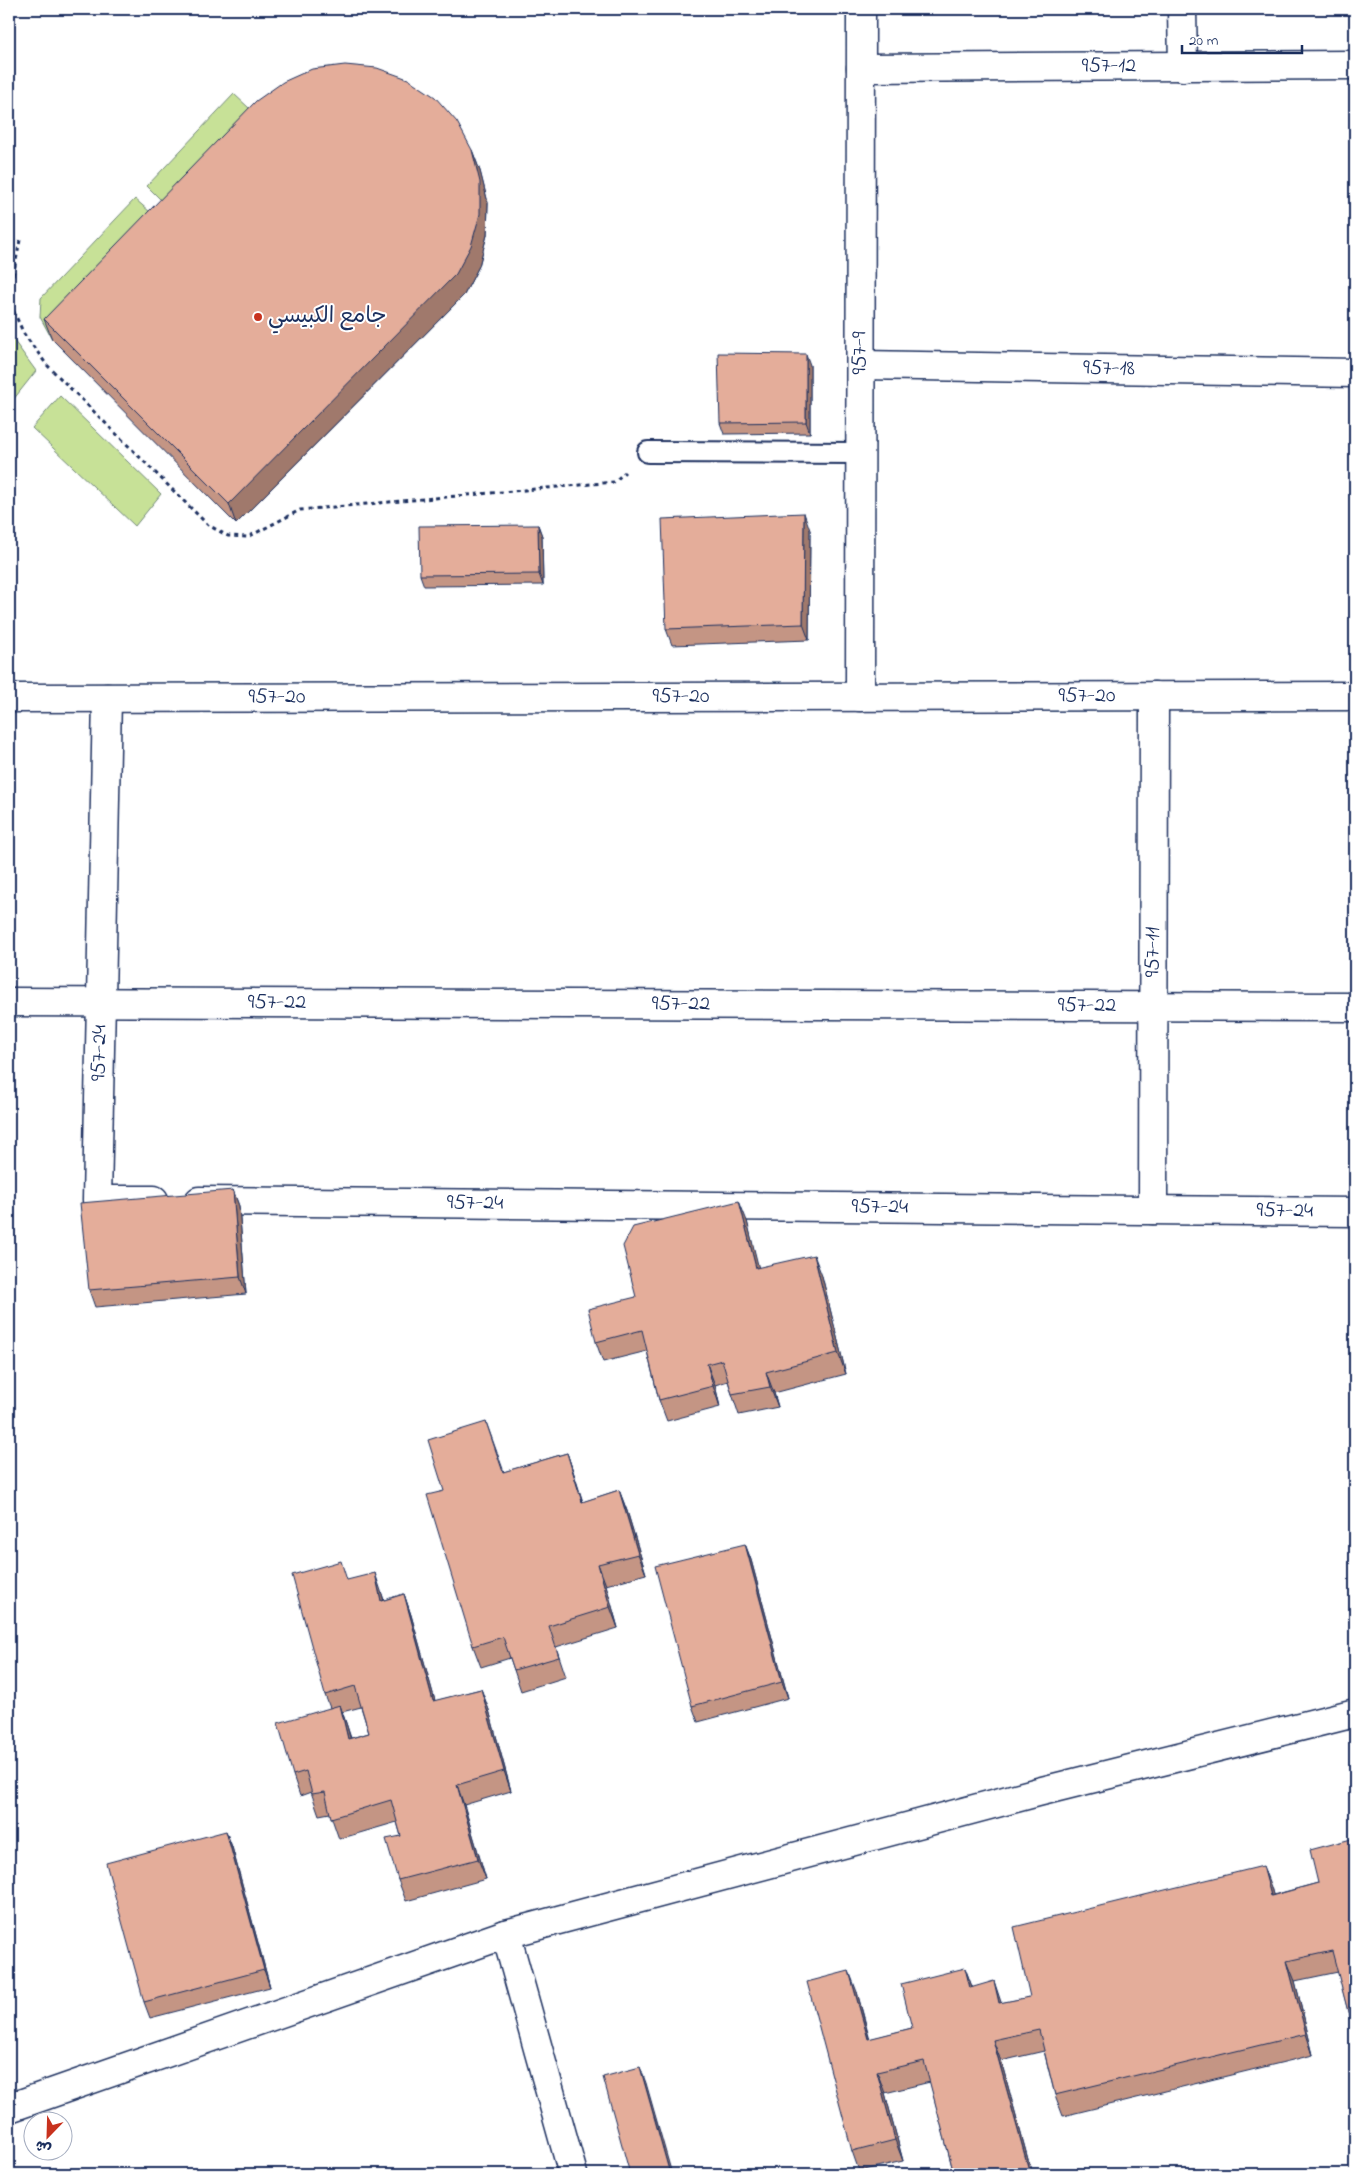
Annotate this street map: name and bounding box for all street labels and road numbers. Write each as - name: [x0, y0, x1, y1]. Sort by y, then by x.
- street label: 957-12: [1082, 50, 1136, 83]
- street label: 957-9: [844, 331, 877, 375]
- street label: 957-18: [1083, 353, 1135, 385]
- street label: 957-20: [1058, 680, 1116, 712]
- street label: 957-20: [652, 681, 710, 713]
- street label: 957-20: [248, 682, 306, 714]
- street label: 957-11: [1137, 927, 1170, 977]
- street label: 957-22: [248, 987, 306, 1019]
- street label: 957-22: [652, 988, 710, 1021]
- street label: 957-22: [1058, 990, 1116, 1022]
- street label: 957-24: [84, 1024, 116, 1082]
- street label: 957-24: [447, 1187, 503, 1220]
- street label: 957-24: [852, 1191, 908, 1224]
- street label: 957-24: [1257, 1195, 1313, 1228]

